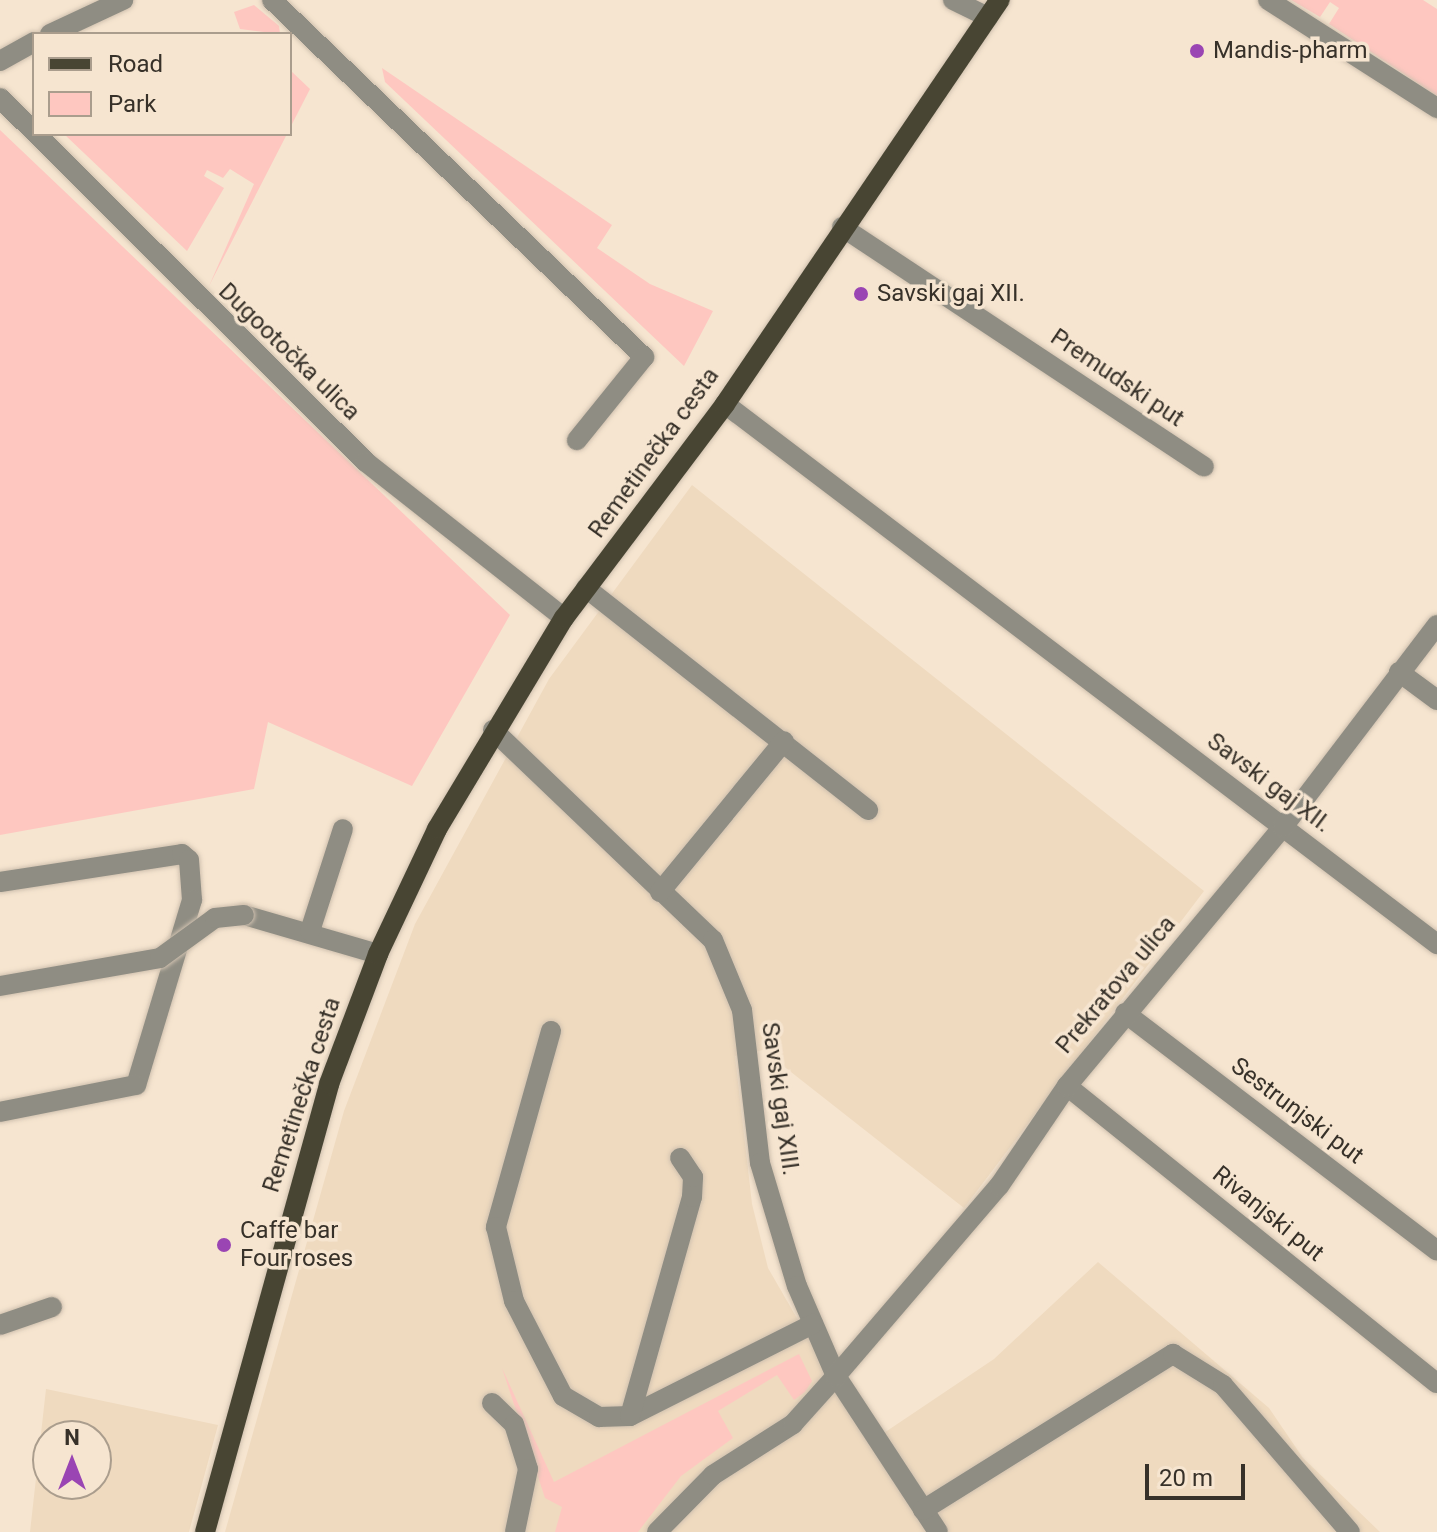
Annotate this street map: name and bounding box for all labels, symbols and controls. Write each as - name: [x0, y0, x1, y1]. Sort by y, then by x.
- legend: [32, 32, 292, 136]
- place label: Mandis-pharm: [1213, 37, 1368, 65]
- marker: Mandis-pharm: [1188, 42, 1206, 60]
- text: Road: [108, 50, 163, 78]
- text: Park: [108, 90, 156, 118]
- street label: Dugootočka ulica: [212, 277, 366, 427]
- place label: Savski gaj XII.: [877, 280, 1025, 308]
- marker: Savski gaj XII.: [852, 285, 870, 303]
- street label: Premudski put: [1045, 323, 1189, 433]
- street label: Remetinečka cesta: [583, 362, 725, 544]
- street label: Savski gaj XII.: [1201, 727, 1337, 839]
- street label: Prekratova ulica: [1050, 910, 1182, 1060]
- street label: Remetinečka cesta: [257, 994, 347, 1196]
- street label: Savski gaj XIII.: [755, 1021, 805, 1177]
- street label: Sestrunjski put: [1225, 1052, 1369, 1170]
- street label: Rivanjski put: [1206, 1160, 1330, 1268]
- place label: Caffe bar Four roses: [240, 1217, 353, 1273]
- marker: Caffe bar Four roses: [215, 1236, 233, 1254]
- north arrow: [32, 1420, 112, 1500]
- text: N: [64, 1425, 80, 1450]
- scale bar: [1149, 1448, 1249, 1498]
- text: 20 m: [1159, 1464, 1213, 1492]

